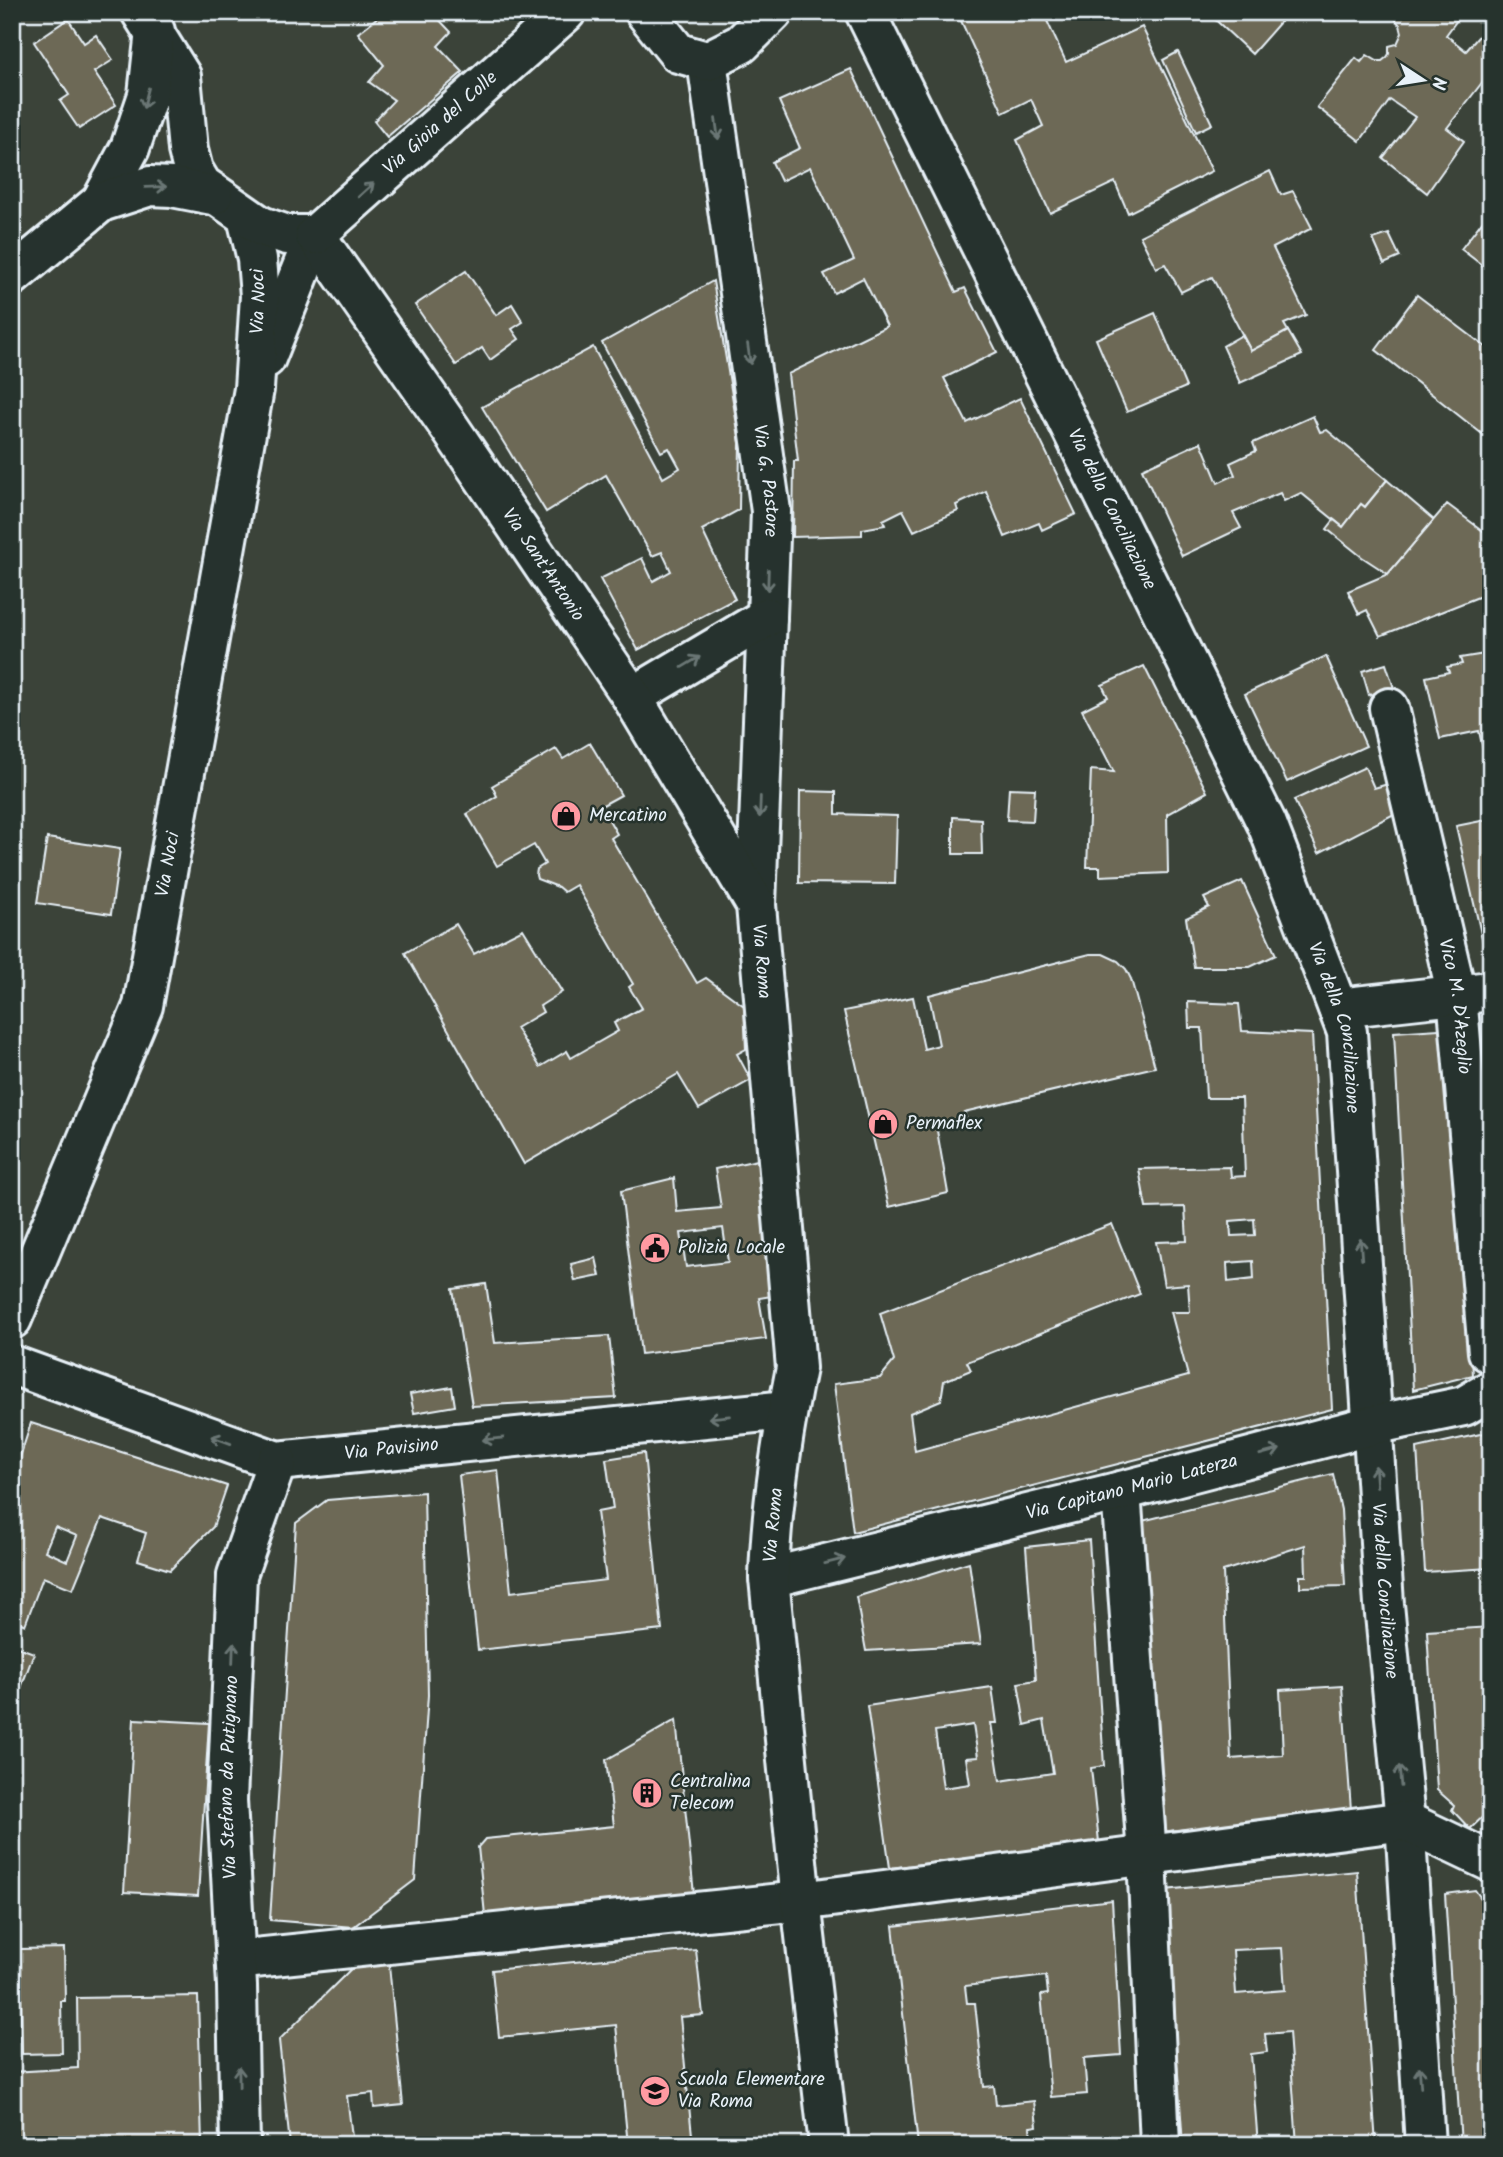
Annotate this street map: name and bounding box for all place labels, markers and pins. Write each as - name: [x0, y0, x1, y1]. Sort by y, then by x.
- shop icon: Mercatino: [549, 799, 583, 833]
- place label: Mercatino: [589, 801, 667, 831]
- shop icon: Permaflex: [866, 1107, 900, 1141]
- place label: Permaflex: [906, 1109, 983, 1139]
- public building icon: Polizia Locale: [638, 1231, 672, 1265]
- place label: Polizia Locale: [678, 1233, 786, 1263]
- place label: Centralina Telecom: [670, 1767, 751, 1819]
- building icon: Centralina Telecom: [630, 1776, 664, 1810]
- place label: Scuola Elementare Via Roma: [678, 2065, 825, 2117]
- school or university icon: Scuola Elementare Via Roma: [638, 2074, 672, 2108]

